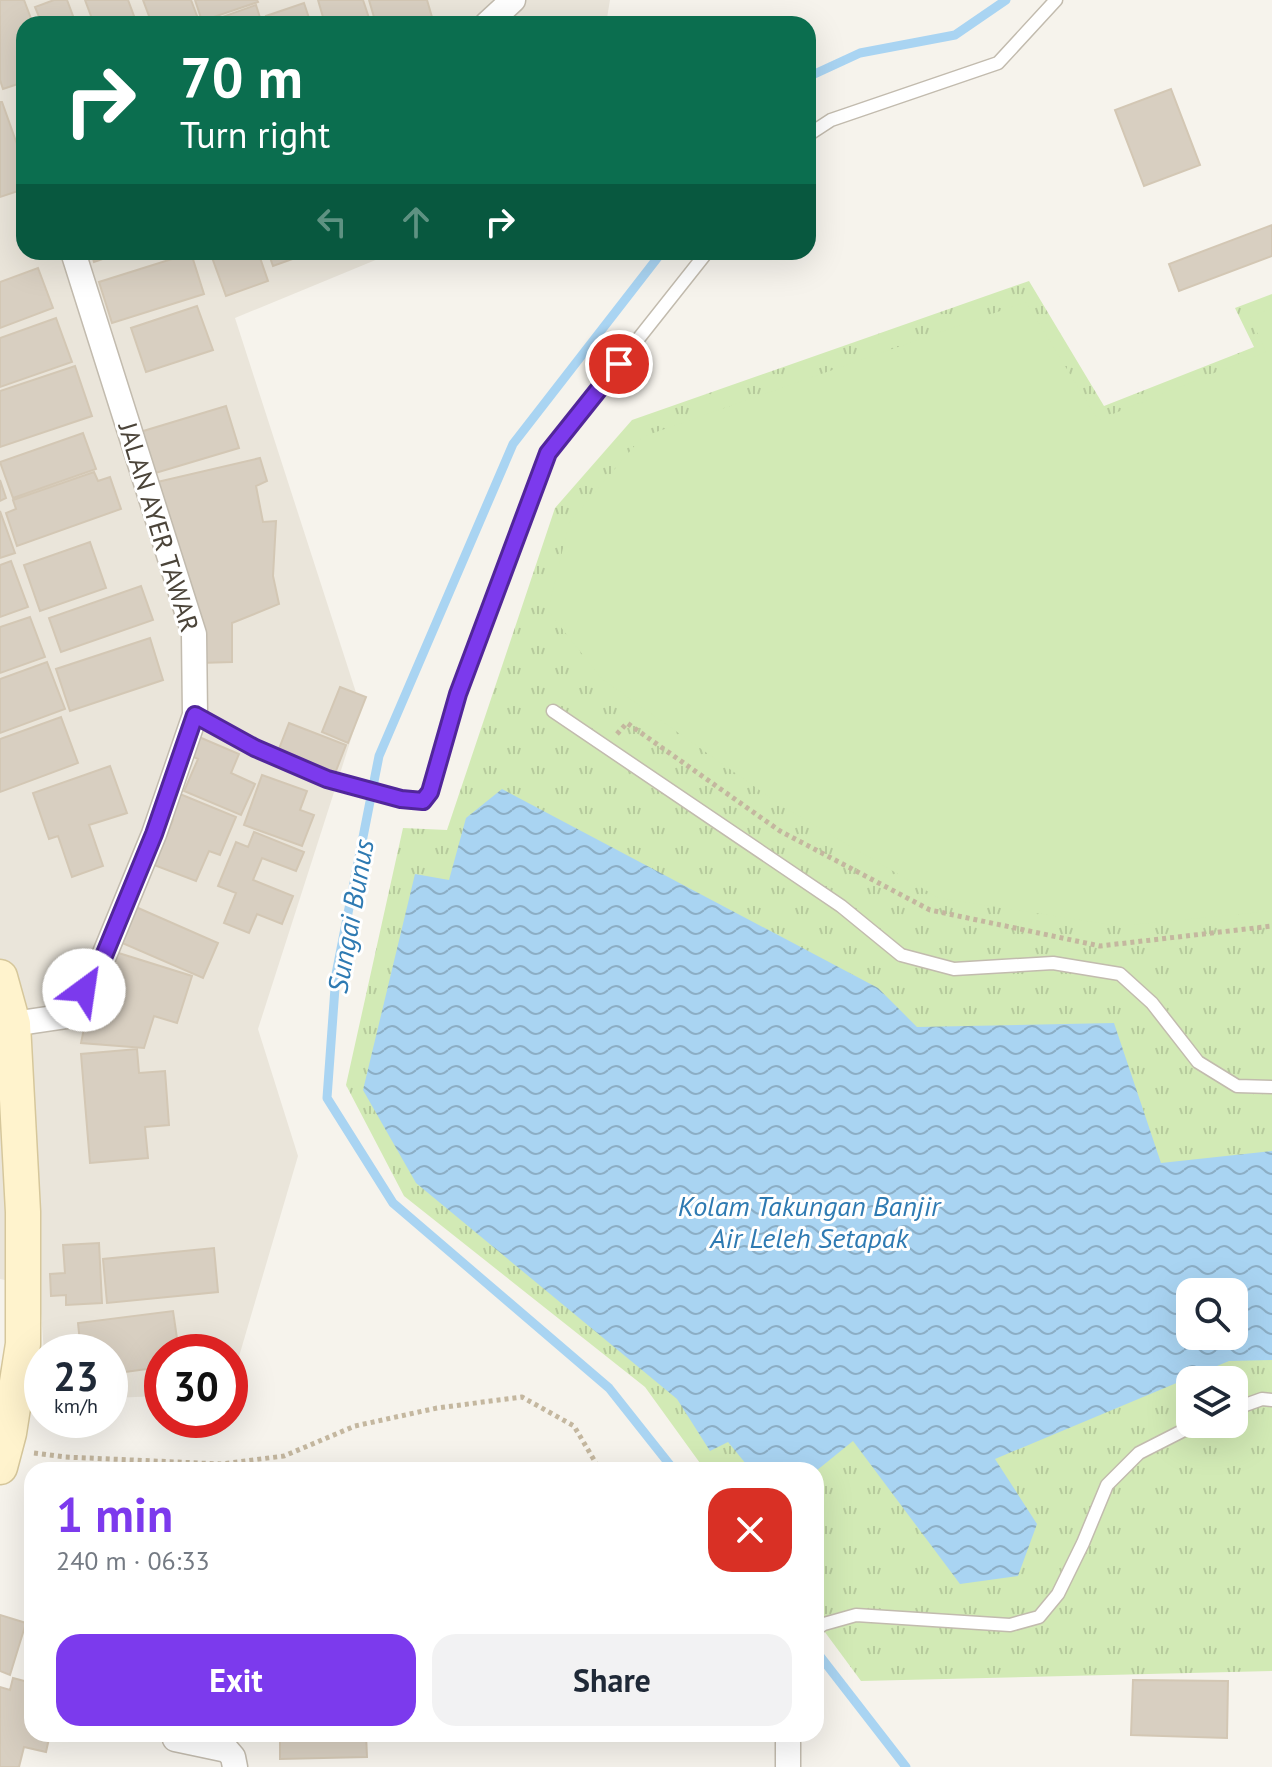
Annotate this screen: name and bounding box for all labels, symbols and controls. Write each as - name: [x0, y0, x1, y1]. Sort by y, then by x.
- text: 70 m: [180, 41, 303, 113]
- icon: right: [48, 48, 152, 152]
- text: Turn right: [180, 111, 330, 158]
- icon: left: [310, 200, 354, 244]
- icon: ahead: [394, 200, 438, 244]
- icon: right: [478, 200, 522, 244]
- pin: [585, 330, 653, 398]
- icon: arrive: [597, 342, 641, 386]
- street label: JALAN AYER TAWAR: [111, 417, 207, 636]
- water label: Sungai Bunus: [318, 836, 382, 996]
- position arrow: [42, 948, 126, 1032]
- water label: Kolam Takungan Banjir Air Leleh Setapak: [678, 1187, 942, 1256]
- map controls: [1176, 1278, 1248, 1438]
- button: search: [1176, 1278, 1248, 1350]
- speed limit sign: 30: [144, 1334, 248, 1438]
- text: 23: [53, 1350, 99, 1402]
- button: layers: [1176, 1366, 1248, 1438]
- text: km/h: [54, 1393, 98, 1419]
- text: 1 min: [56, 1483, 173, 1545]
- button: close: [708, 1488, 792, 1572]
- text: 240 m · 06:33: [56, 1544, 210, 1577]
- button: Exit: [56, 1634, 416, 1726]
- button: Share: [432, 1634, 792, 1726]

